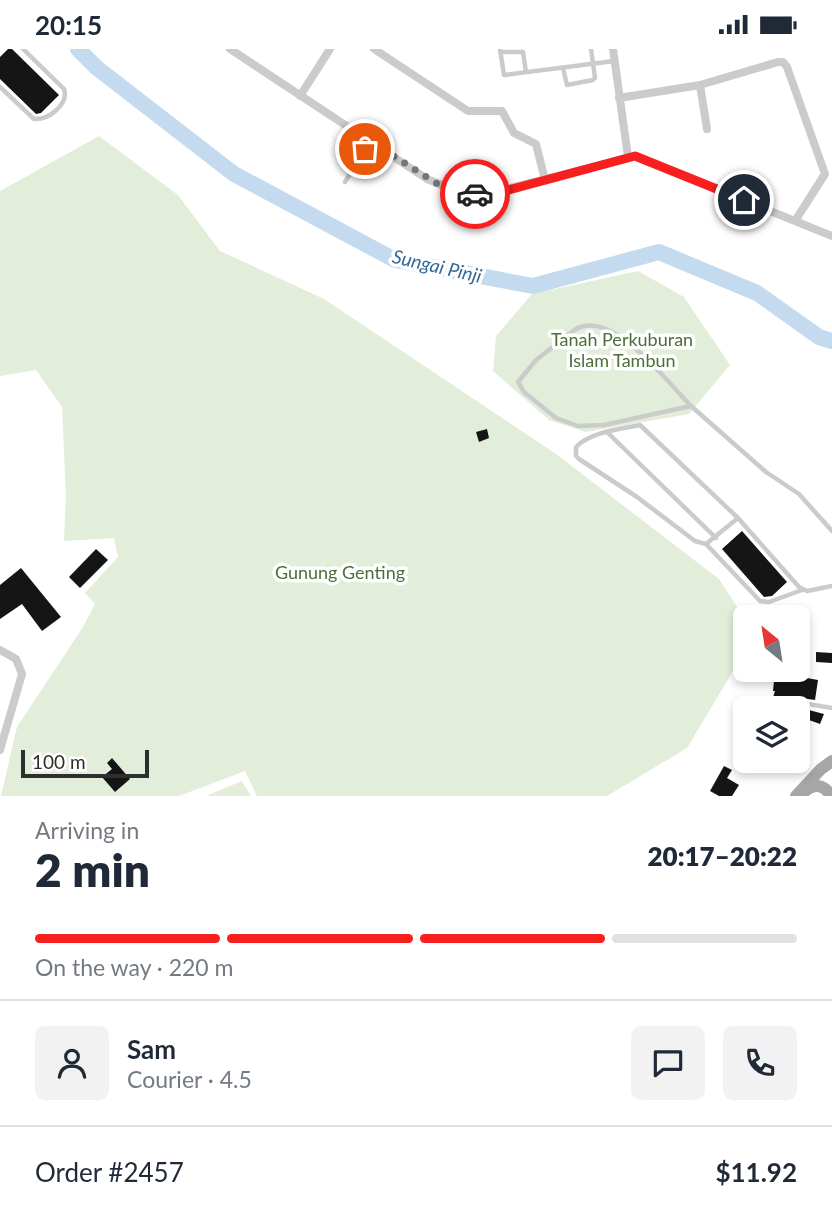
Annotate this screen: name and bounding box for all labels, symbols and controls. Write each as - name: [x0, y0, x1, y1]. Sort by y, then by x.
- text: 20:15: [35, 9, 102, 41]
- pin: [335, 119, 395, 179]
- icon: bag: [346, 130, 384, 168]
- courier: [440, 159, 510, 229]
- pin: [714, 170, 774, 230]
- icon: car: [456, 175, 494, 213]
- icon: home: [725, 181, 763, 219]
- water label: Sungai Pinji: [390, 244, 485, 287]
- park label: Tanah Perkuburan Islam Tambun: [551, 328, 693, 371]
- park label: Gunung Genting: [275, 561, 405, 583]
- north arrow: [733, 605, 810, 683]
- map controls: [733, 605, 810, 773]
- button: layers: [733, 696, 810, 773]
- scale bar: [21, 747, 149, 779]
- text: 100 m: [32, 750, 86, 773]
- text: Arriving in: [35, 816, 139, 844]
- text: 20:17–20:22: [647, 840, 797, 872]
- text: 2 min: [35, 842, 150, 897]
- text: On the way · 220 m: [35, 953, 234, 981]
- button: person: [35, 1026, 109, 1100]
- button: chat: [631, 1026, 705, 1100]
- button: phone: [723, 1026, 797, 1100]
- text: Sam: [127, 1033, 176, 1065]
- text: Courier · 4.5: [127, 1065, 252, 1093]
- text: Order #2457: [35, 1156, 184, 1188]
- text: $11.92: [715, 1156, 797, 1188]

